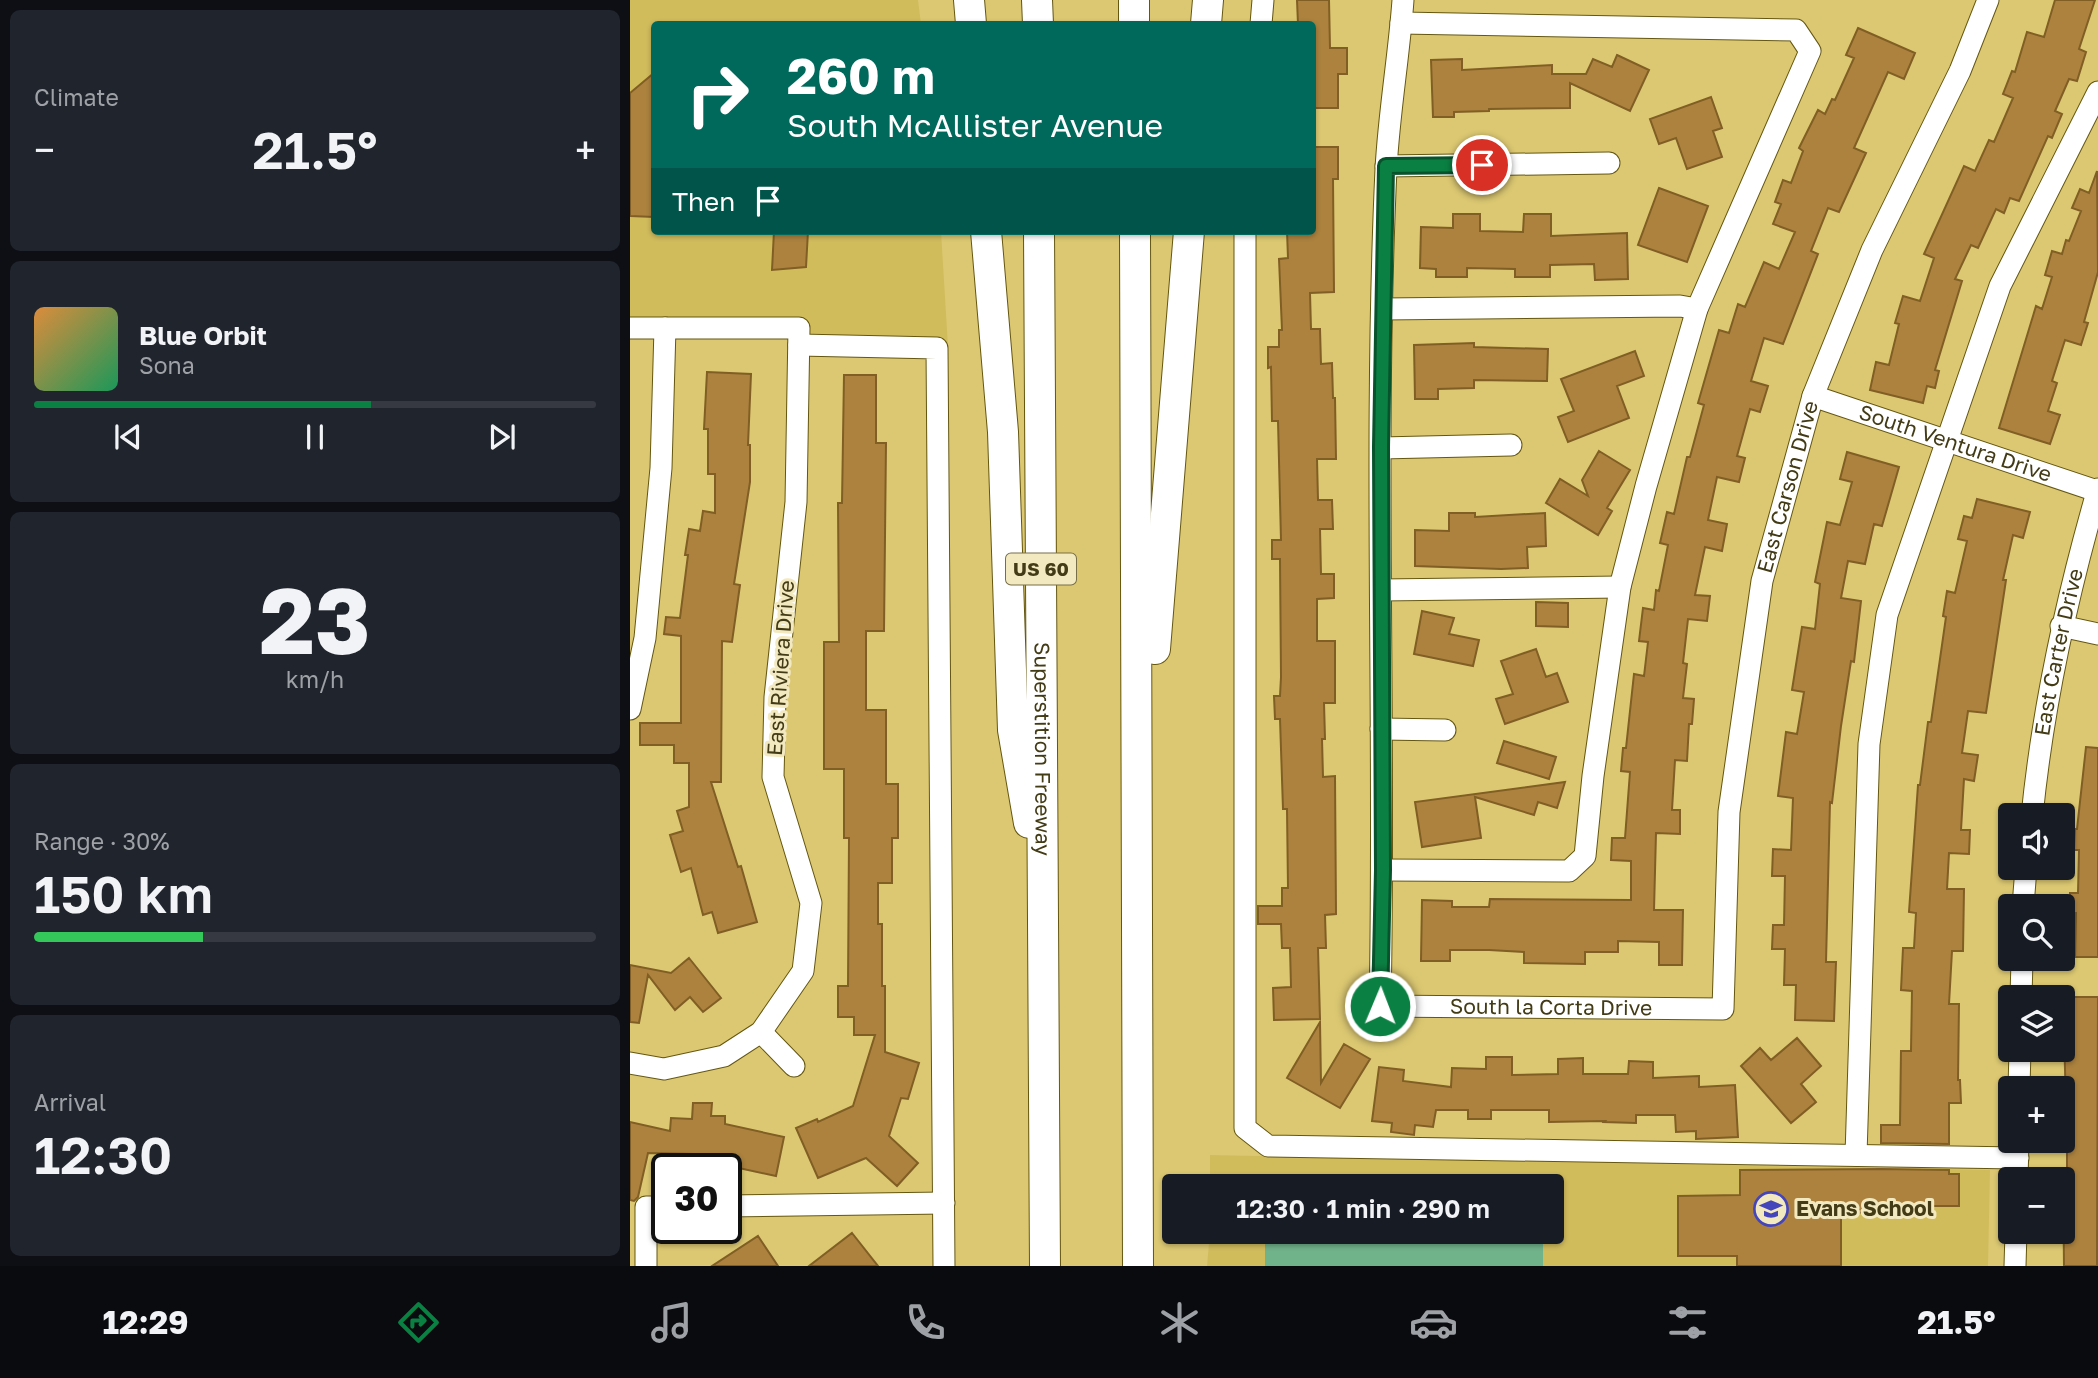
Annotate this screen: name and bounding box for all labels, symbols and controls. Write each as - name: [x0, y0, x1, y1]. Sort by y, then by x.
- text: 260 m: [787, 46, 935, 105]
- icon: right: [672, 49, 763, 140]
- text: Climate: [34, 83, 119, 111]
- text: South McAllister Avenue: [787, 106, 1163, 144]
- text: 21.5°: [253, 118, 377, 180]
- text: −: [34, 127, 55, 172]
- text: +: [575, 127, 596, 172]
- pin: [1452, 135, 1512, 195]
- icon: arrive: [1463, 146, 1501, 184]
- icon: arrive: [749, 182, 787, 220]
- text: Then: [672, 186, 735, 217]
- text: Blue Orbit: [139, 320, 267, 351]
- text: Sona: [139, 351, 195, 379]
- street label: East Carson Drive: [1751, 398, 1823, 576]
- street label: South Ventura Drive: [1856, 398, 2055, 487]
- icon: previous: [109, 418, 147, 456]
- icon: pause: [296, 418, 334, 456]
- icon: next: [483, 418, 521, 456]
- road number: US 60: [1006, 554, 1076, 584]
- text: 23: [259, 565, 371, 674]
- street label: East Carter Drive: [2028, 566, 2088, 738]
- street label: East Riviera Drive: [761, 579, 799, 757]
- street label: Superstition Freeway: [1029, 642, 1057, 856]
- text: km/h: [286, 665, 344, 693]
- map controls: [1998, 803, 2075, 1244]
- button: sound: [1998, 803, 2075, 880]
- text: Range · 30%: [34, 827, 169, 855]
- text: 150 km: [34, 862, 213, 924]
- button: search: [1998, 894, 2075, 971]
- position arrow: [1343, 969, 1417, 1043]
- button: layers: [1998, 985, 2075, 1062]
- street label: South la Corta Drive: [1450, 993, 1652, 1020]
- button: +: [1998, 1076, 2075, 1153]
- text: Arrival: [34, 1088, 106, 1116]
- text: 12:30: [34, 1123, 172, 1185]
- speed limit sign: 30: [651, 1153, 742, 1244]
- button: −: [1998, 1167, 2075, 1244]
- school or university icon: Evans School: [1752, 1190, 1790, 1228]
- text: 12:30 · 1 min · 290 m: [1236, 1193, 1490, 1224]
- place label: Evans School: [1796, 1195, 1934, 1221]
- icon: directions: [394, 1298, 443, 1347]
- icon: music: [647, 1298, 696, 1347]
- icon: phone: [901, 1298, 950, 1347]
- icon: climate: [1155, 1298, 1204, 1347]
- icon: car: [1409, 1298, 1458, 1347]
- icon: filters: [1663, 1298, 1712, 1347]
- text: 12:29: [102, 1303, 189, 1341]
- text: 21.5°: [1917, 1303, 1995, 1341]

